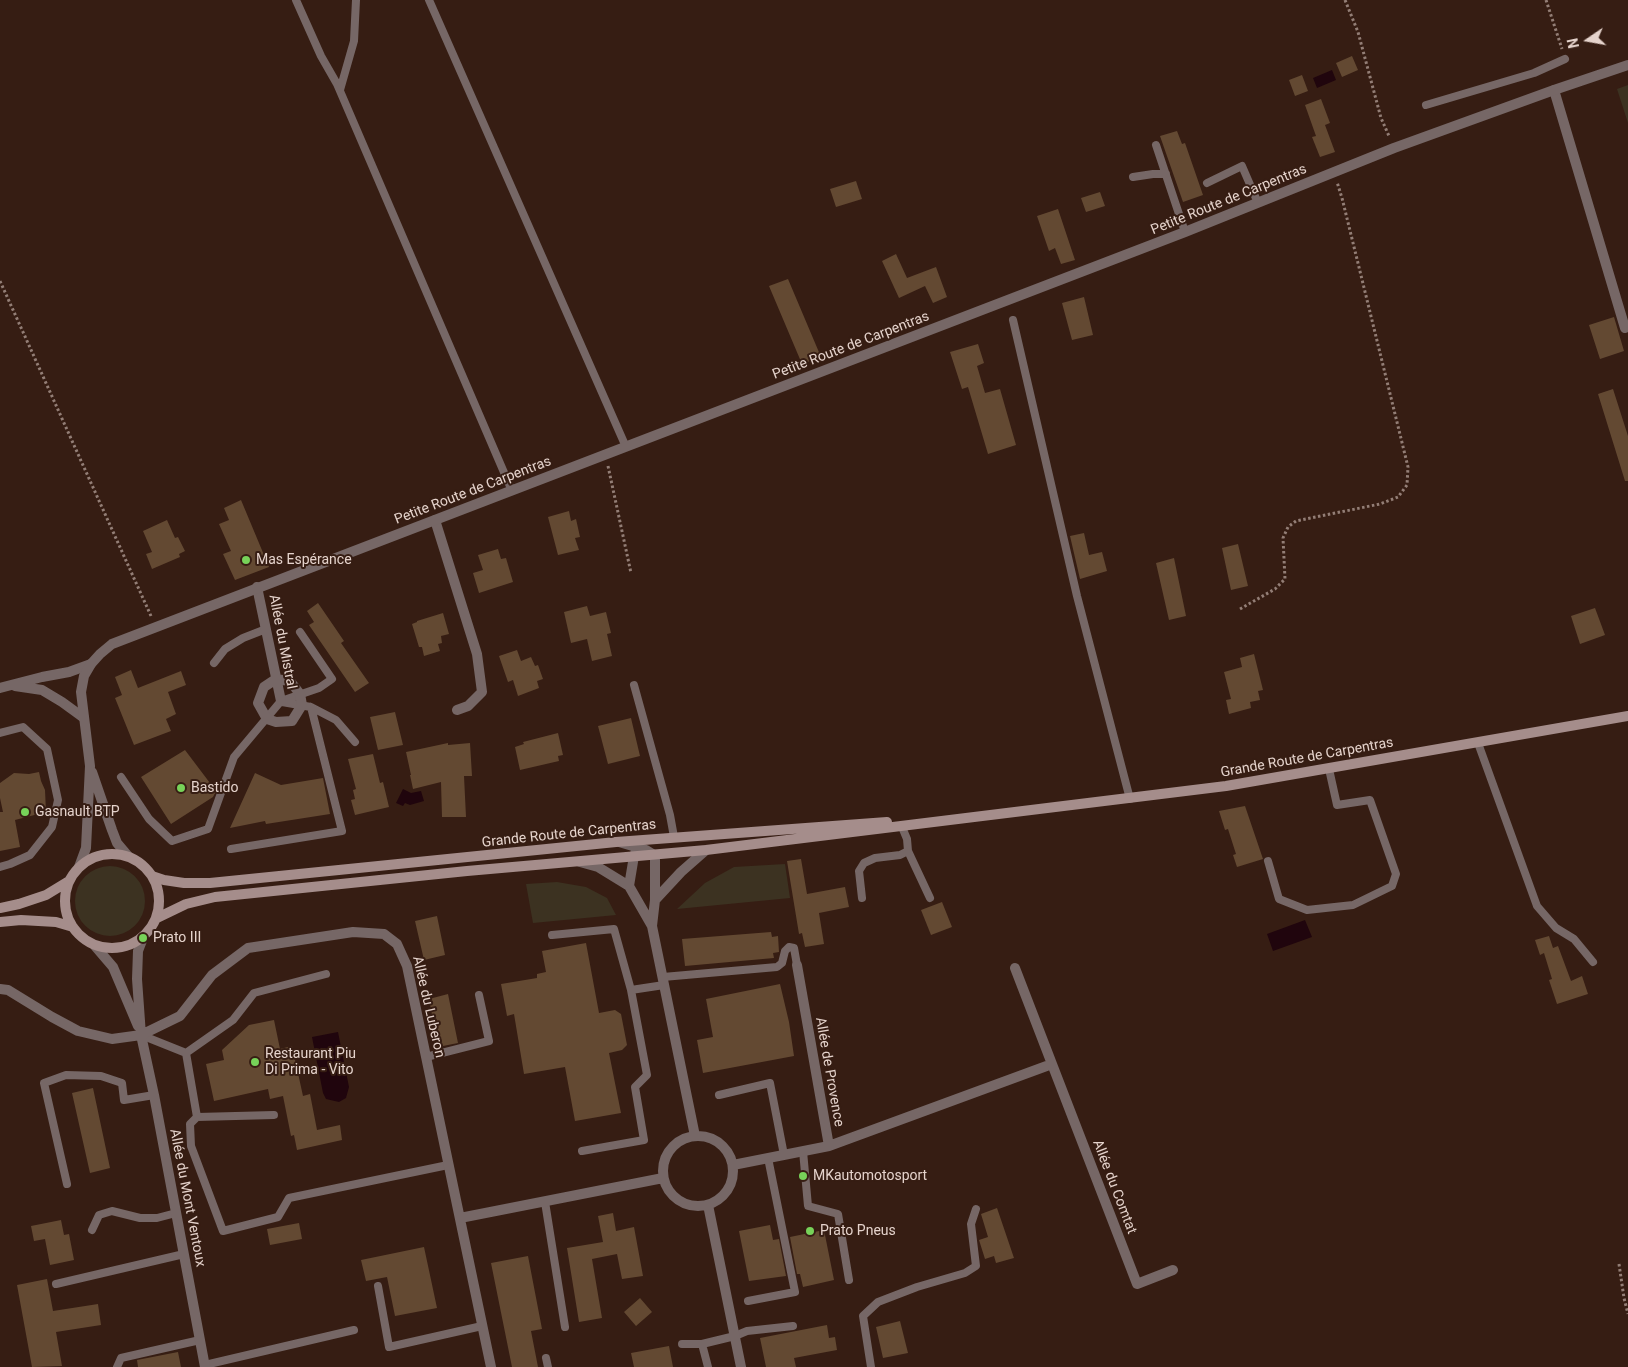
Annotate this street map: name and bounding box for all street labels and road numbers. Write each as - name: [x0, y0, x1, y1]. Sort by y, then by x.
- street label: Petite Route de Carpentras: [1149, 161, 1309, 239]
- street label: Petite Route de Carpentras: [770, 308, 932, 384]
- street label: Petite Route de Carpentras: [392, 453, 554, 529]
- street label: Allée du Mistral: [265, 593, 299, 691]
- street label: Grande Route de Carpentras: [1219, 735, 1395, 781]
- street label: Grande Route de Carpentras: [481, 816, 657, 852]
- street label: Allée du Luberon: [408, 954, 448, 1060]
- street label: Allée de Provence: [811, 1016, 847, 1128]
- street label: Allée du Mont Ventoux: [165, 1128, 209, 1268]
- street label: Allée du Comtat: [1088, 1138, 1140, 1236]

